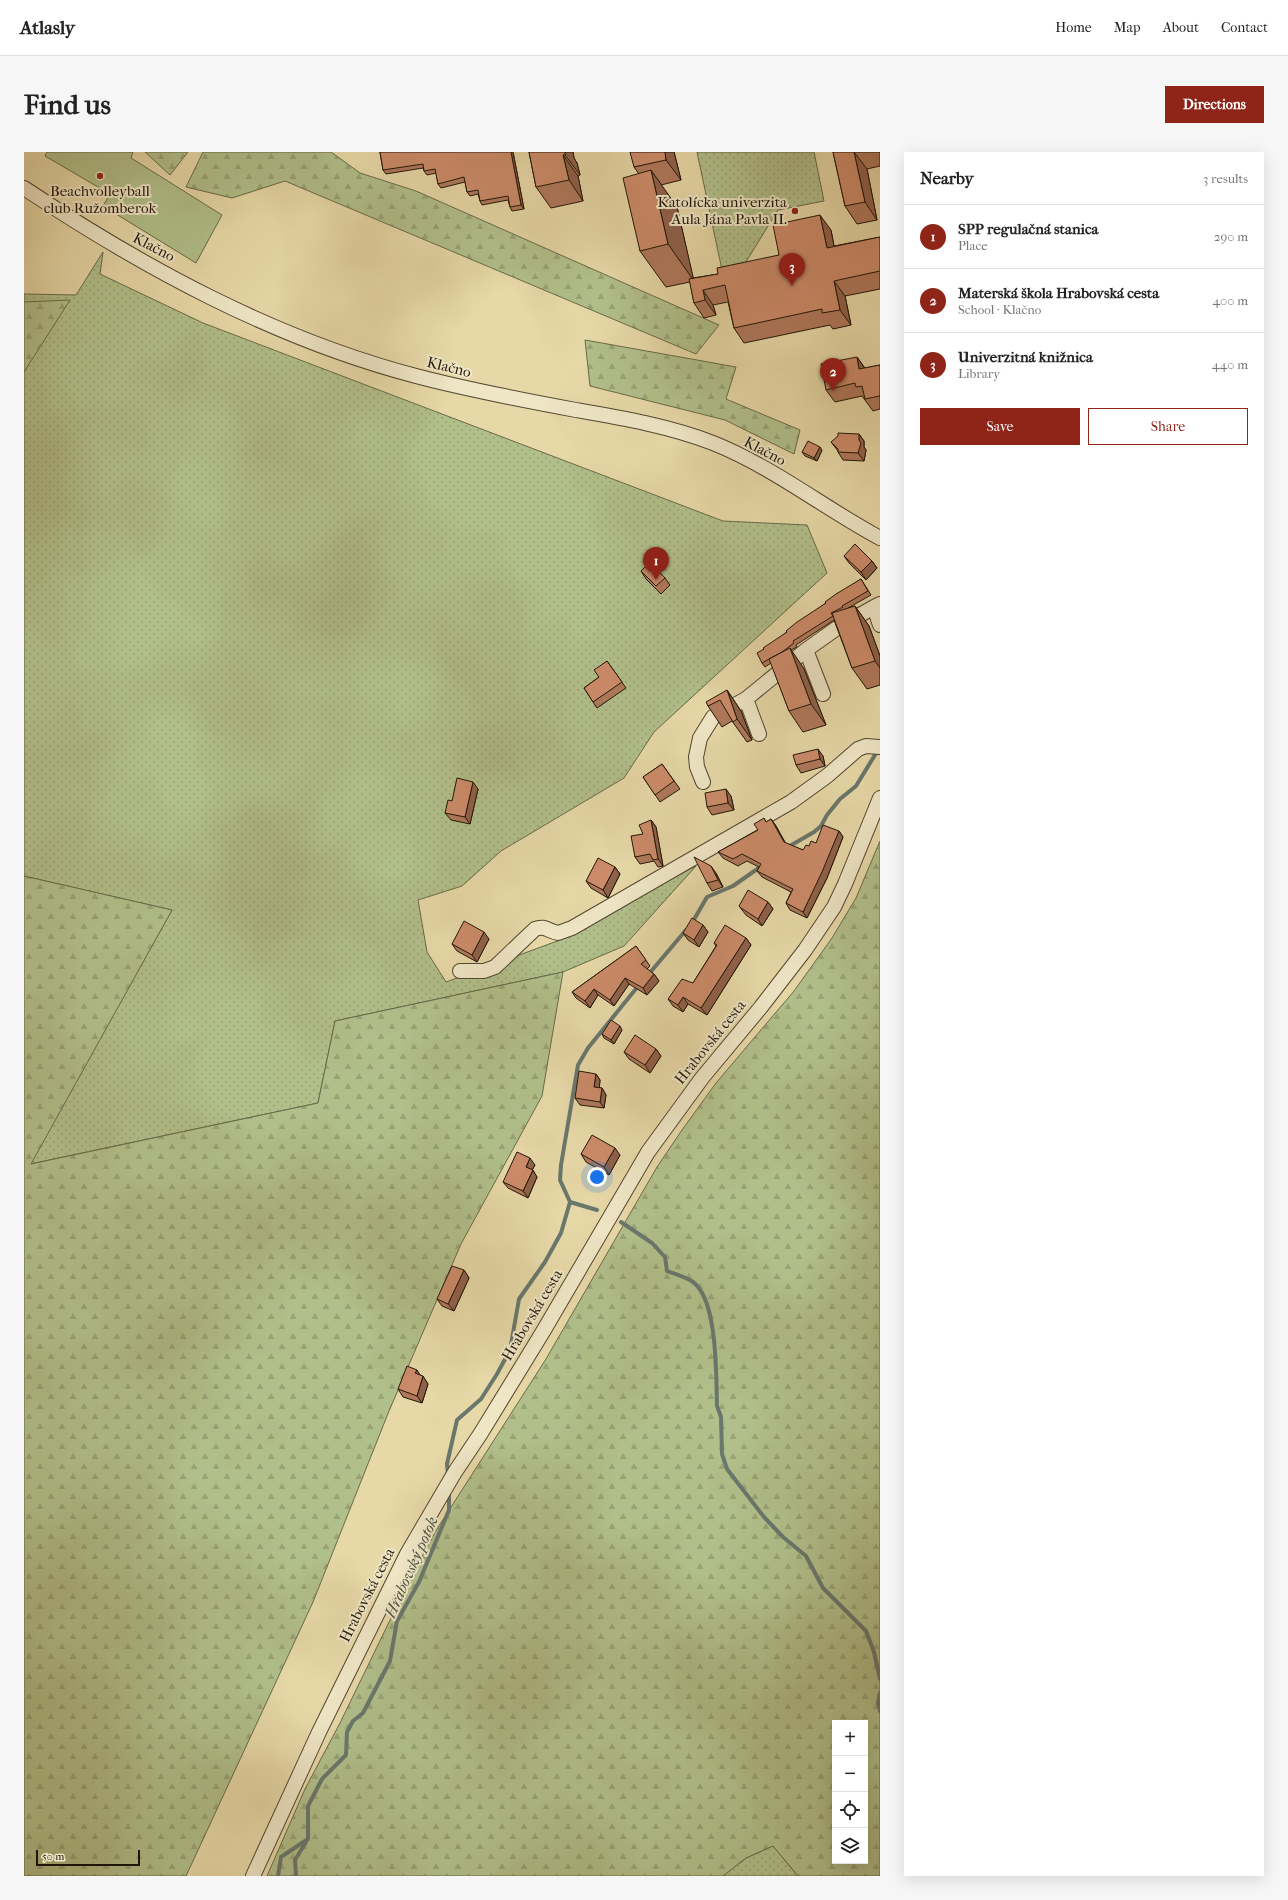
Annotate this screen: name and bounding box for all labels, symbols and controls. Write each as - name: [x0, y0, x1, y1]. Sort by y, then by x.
- text: Atlasly: [20, 17, 75, 39]
- text: Home: [1055, 19, 1092, 36]
- text: Map: [1114, 19, 1141, 36]
- text: About: [1163, 19, 1199, 36]
- text: Contact: [1221, 19, 1268, 36]
- button: Directions: [1165, 86, 1264, 123]
- text: Find us: [24, 88, 111, 121]
- text: Nearby: [920, 168, 974, 188]
- marker: Beachvolleyball club Ružomberok: [95, 171, 105, 181]
- text: 3 results: [1203, 171, 1248, 186]
- place label: Beachvolleyball club Ružomberok: [44, 182, 157, 217]
- place label: Katolícka univerzita Aula Jána Pavla II.: [658, 193, 788, 228]
- marker: Katolícka univerzita Aula Jána Pavla II.: [790, 206, 800, 216]
- text: SPP regulačná stanica: [958, 220, 1099, 238]
- street label: Klačno: [130, 229, 178, 266]
- text: 1: [931, 229, 935, 244]
- text: 290 m: [1214, 229, 1248, 244]
- text: Place: [958, 238, 988, 253]
- pin: 3: [779, 253, 805, 286]
- text: Materská škola Hrabovská cesta: [958, 284, 1159, 302]
- text: 2: [930, 293, 936, 308]
- text: 400 m: [1212, 293, 1248, 308]
- text: School · Klačno: [958, 302, 1041, 317]
- text: Univerzitná knižnica: [958, 348, 1093, 366]
- street label: Klačno: [425, 353, 473, 381]
- text: 3: [930, 357, 936, 372]
- text: 440 m: [1212, 357, 1248, 372]
- pin: 2: [820, 358, 846, 391]
- text: Library: [958, 366, 1000, 381]
- button: Save: [920, 408, 1080, 445]
- button: Share: [1088, 408, 1248, 445]
- street label: Klačno: [741, 433, 789, 470]
- pin: 1: [643, 547, 669, 580]
- street label: Hrabovská cesta: [671, 995, 750, 1088]
- your location: [587, 1167, 607, 1187]
- street label: Hrabovská cesta: [498, 1265, 567, 1364]
- water label: Hrabovský potok: [380, 1513, 442, 1621]
- street label: Hrabovská cesta: [336, 1544, 399, 1645]
- map controls: [832, 1720, 868, 1864]
- button: +: [832, 1720, 868, 1756]
- button: −: [832, 1756, 868, 1792]
- button: locate: [832, 1792, 868, 1828]
- button: layers: [832, 1828, 868, 1864]
- scale bar: [36, 1848, 140, 1867]
- text: 50 m: [42, 1850, 64, 1863]

